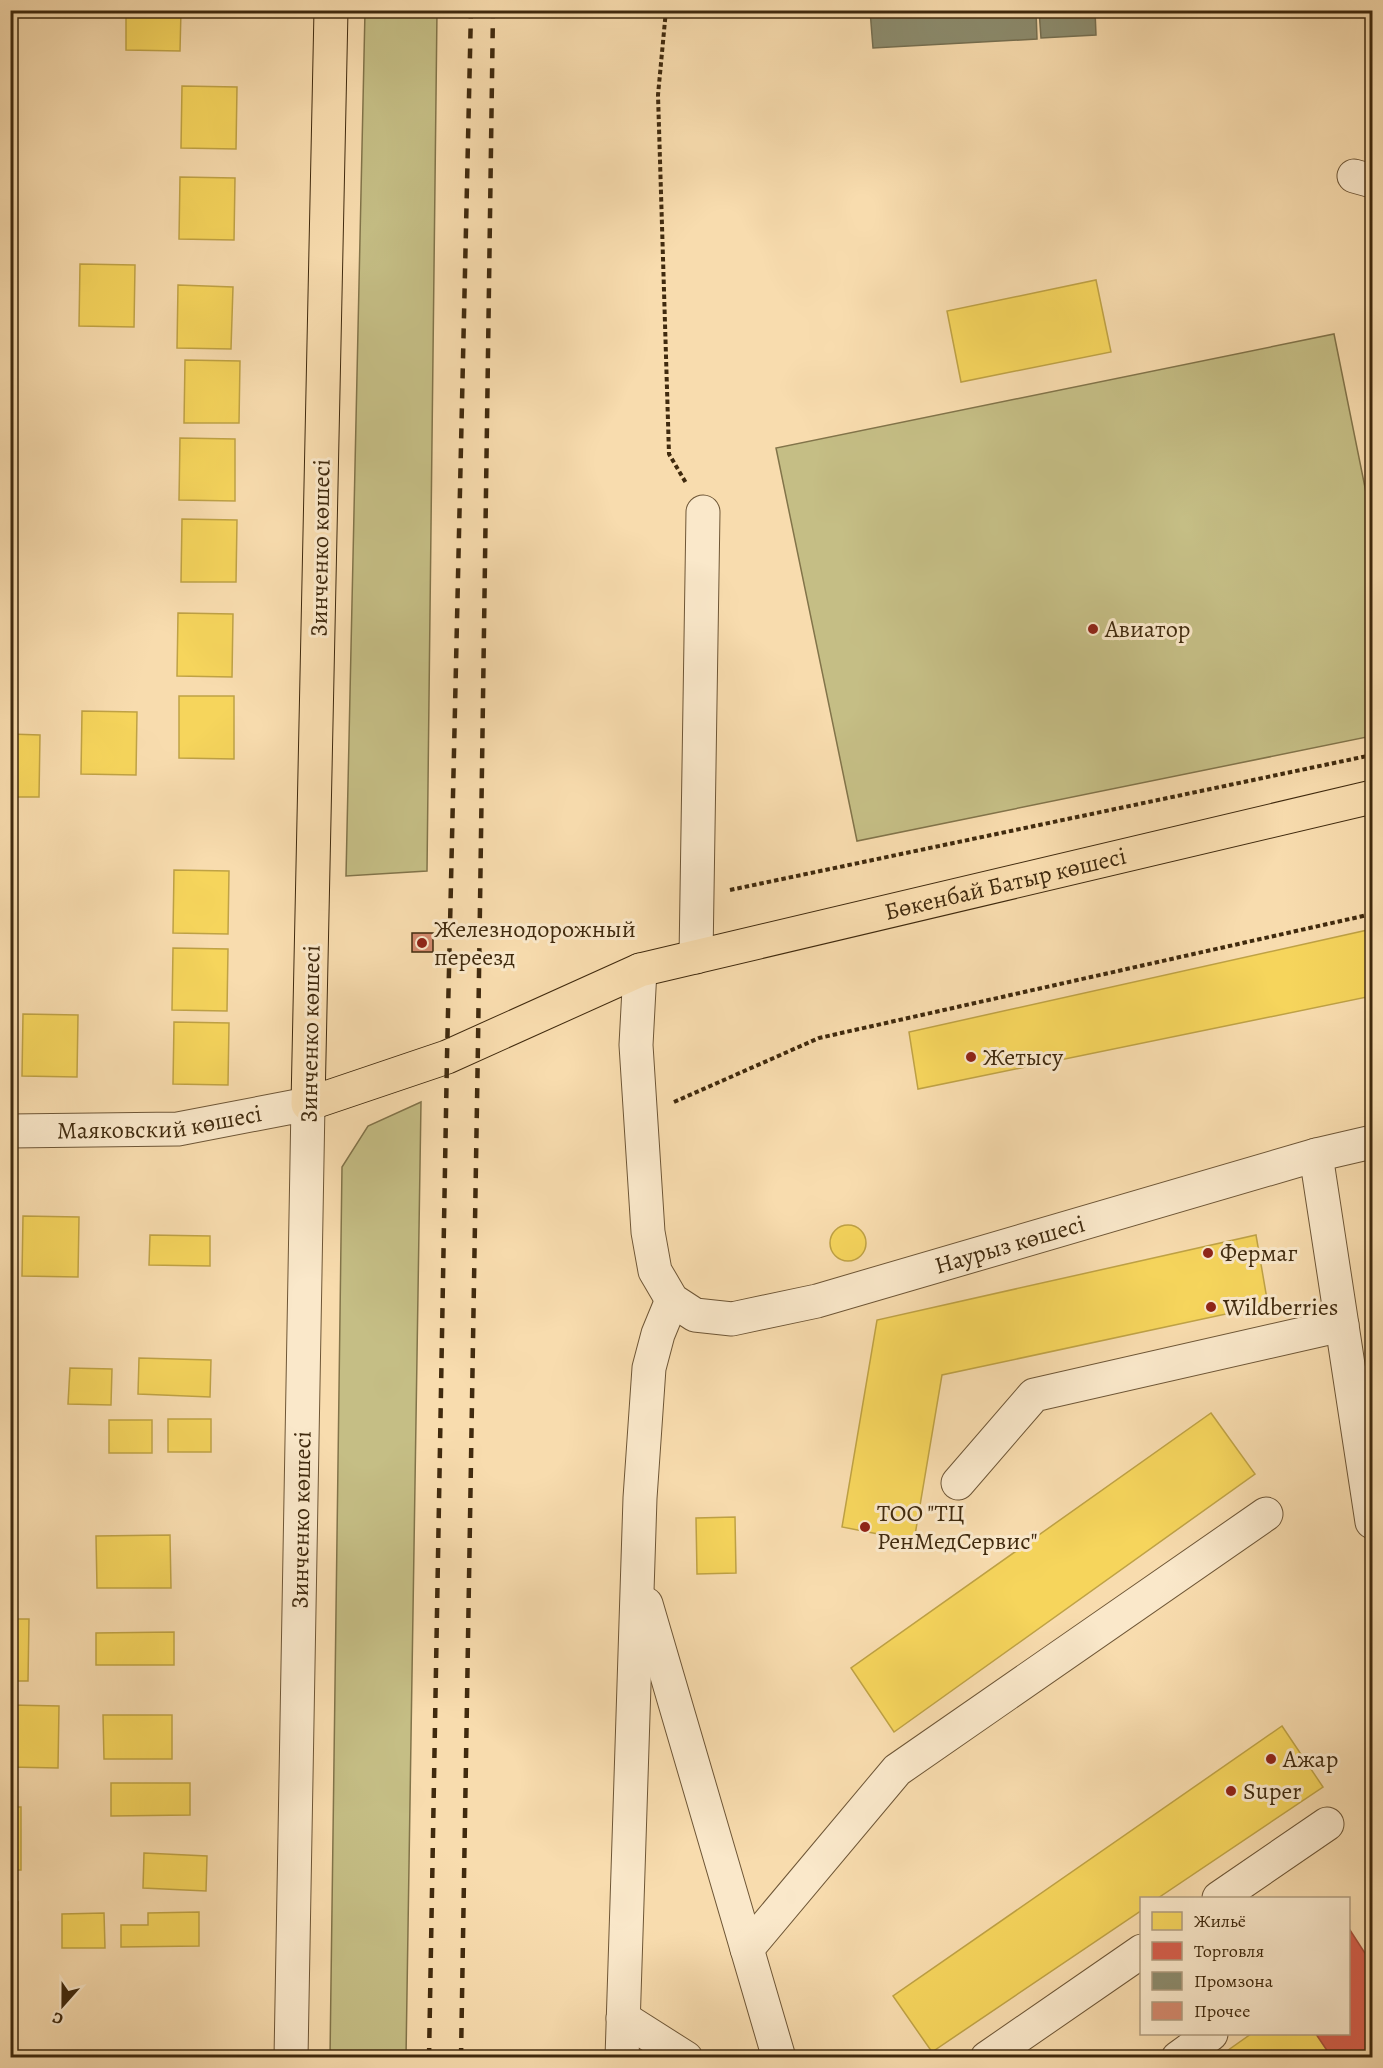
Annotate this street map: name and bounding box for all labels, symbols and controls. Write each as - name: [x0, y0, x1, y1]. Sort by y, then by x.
- street label: Зинченко көшесі: [302, 459, 338, 637]
- place label: Авиатор: [1104, 613, 1191, 645]
- marker: Авиатор: [1086, 622, 1100, 636]
- street label: Бөкенбай Батыр көшесі: [881, 840, 1129, 928]
- place label: Железнодорожный переезд: [434, 913, 636, 973]
- marker: Железнодорожный переезд: [415, 936, 429, 950]
- street label: Зинченко көшесі: [292, 945, 328, 1123]
- place label: Жетысу: [983, 1041, 1063, 1073]
- marker: Жетысу: [964, 1050, 978, 1064]
- street label: Маяковский көшесі: [57, 1097, 265, 1146]
- street label: Наурыз көшесі: [931, 1208, 1088, 1282]
- place label: Фермаг: [1220, 1237, 1298, 1269]
- marker: Фермаг: [1201, 1246, 1215, 1260]
- place label: Wildberries: [1222, 1291, 1338, 1323]
- marker: Wildberries: [1204, 1300, 1218, 1314]
- street label: Зинченко көшесі: [283, 1431, 319, 1609]
- place label: ТОО "ТЦ РенМедСервис": [877, 1497, 1038, 1557]
- marker: ТОО "ТЦ РенМедСервис": [858, 1520, 872, 1534]
- place label: Ажар: [1282, 1743, 1338, 1775]
- marker: Ажар: [1264, 1752, 1278, 1766]
- place label: Super: [1243, 1775, 1301, 1807]
- marker: Super: [1224, 1784, 1238, 1798]
- legend: [1140, 1897, 1350, 2035]
- text: Жильё: [1194, 1909, 1246, 1933]
- text: Торговля: [1194, 1939, 1264, 1963]
- text: Промзона: [1194, 1969, 1274, 1993]
- north arrow: [33, 1975, 93, 2035]
- text: Прочее: [1194, 1999, 1250, 2023]
- text: С: [49, 2006, 67, 2030]

